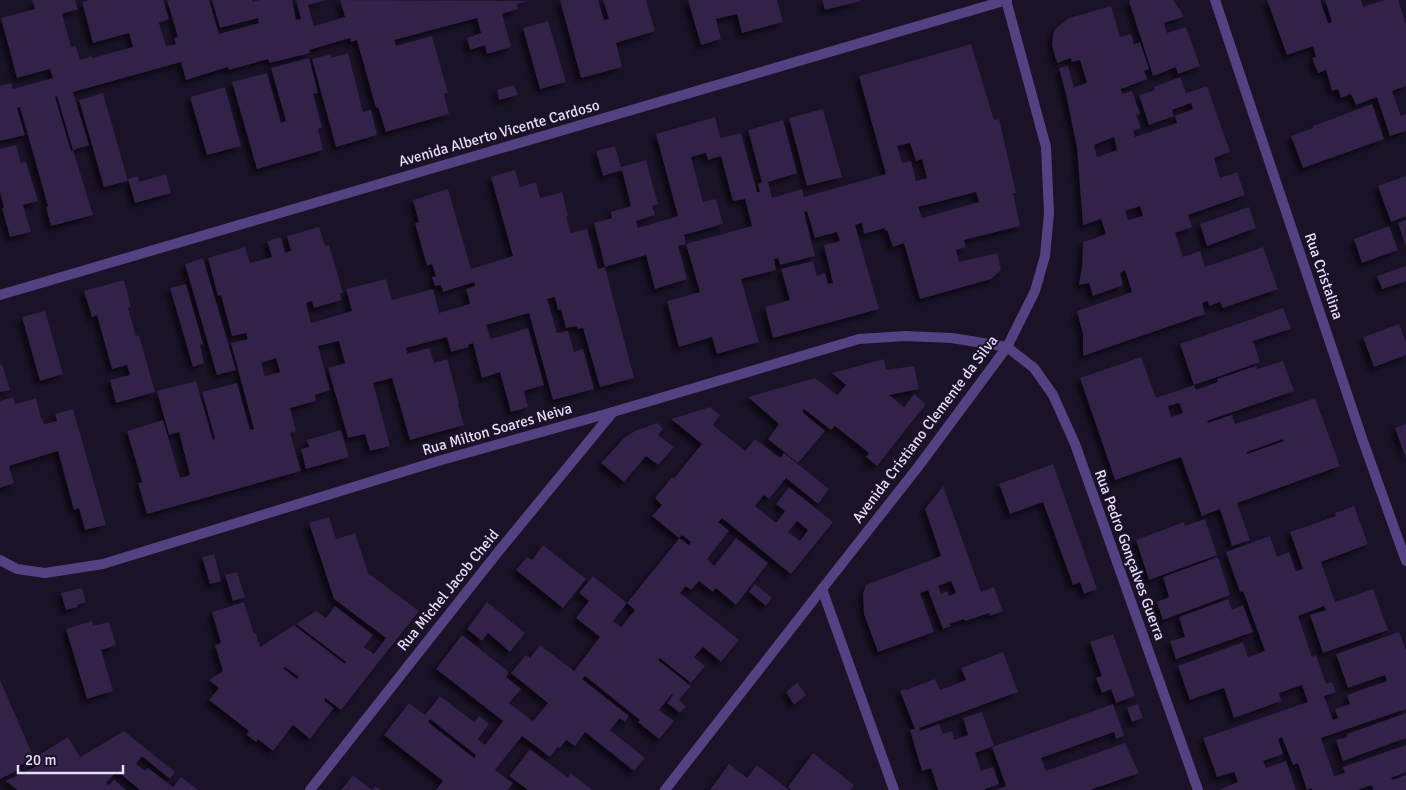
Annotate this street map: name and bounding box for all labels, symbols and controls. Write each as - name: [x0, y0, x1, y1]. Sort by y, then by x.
- street label: Avenida Alberto Vicente Cardoso: [396, 96, 602, 170]
- street label: Rua Cristalina: [1301, 230, 1347, 322]
- street label: Avenida Cristiano Clemente da Silva: [849, 332, 1001, 526]
- street label: Rua Milton Soares Neiva: [420, 399, 574, 459]
- street label: Rua Pedro Gonçalves Guerra: [1091, 467, 1169, 643]
- street label: Rua Michel Jacob Cheid: [393, 526, 503, 654]
- scale bar: [18, 742, 122, 774]
- text: 20 m: [25, 751, 56, 769]

